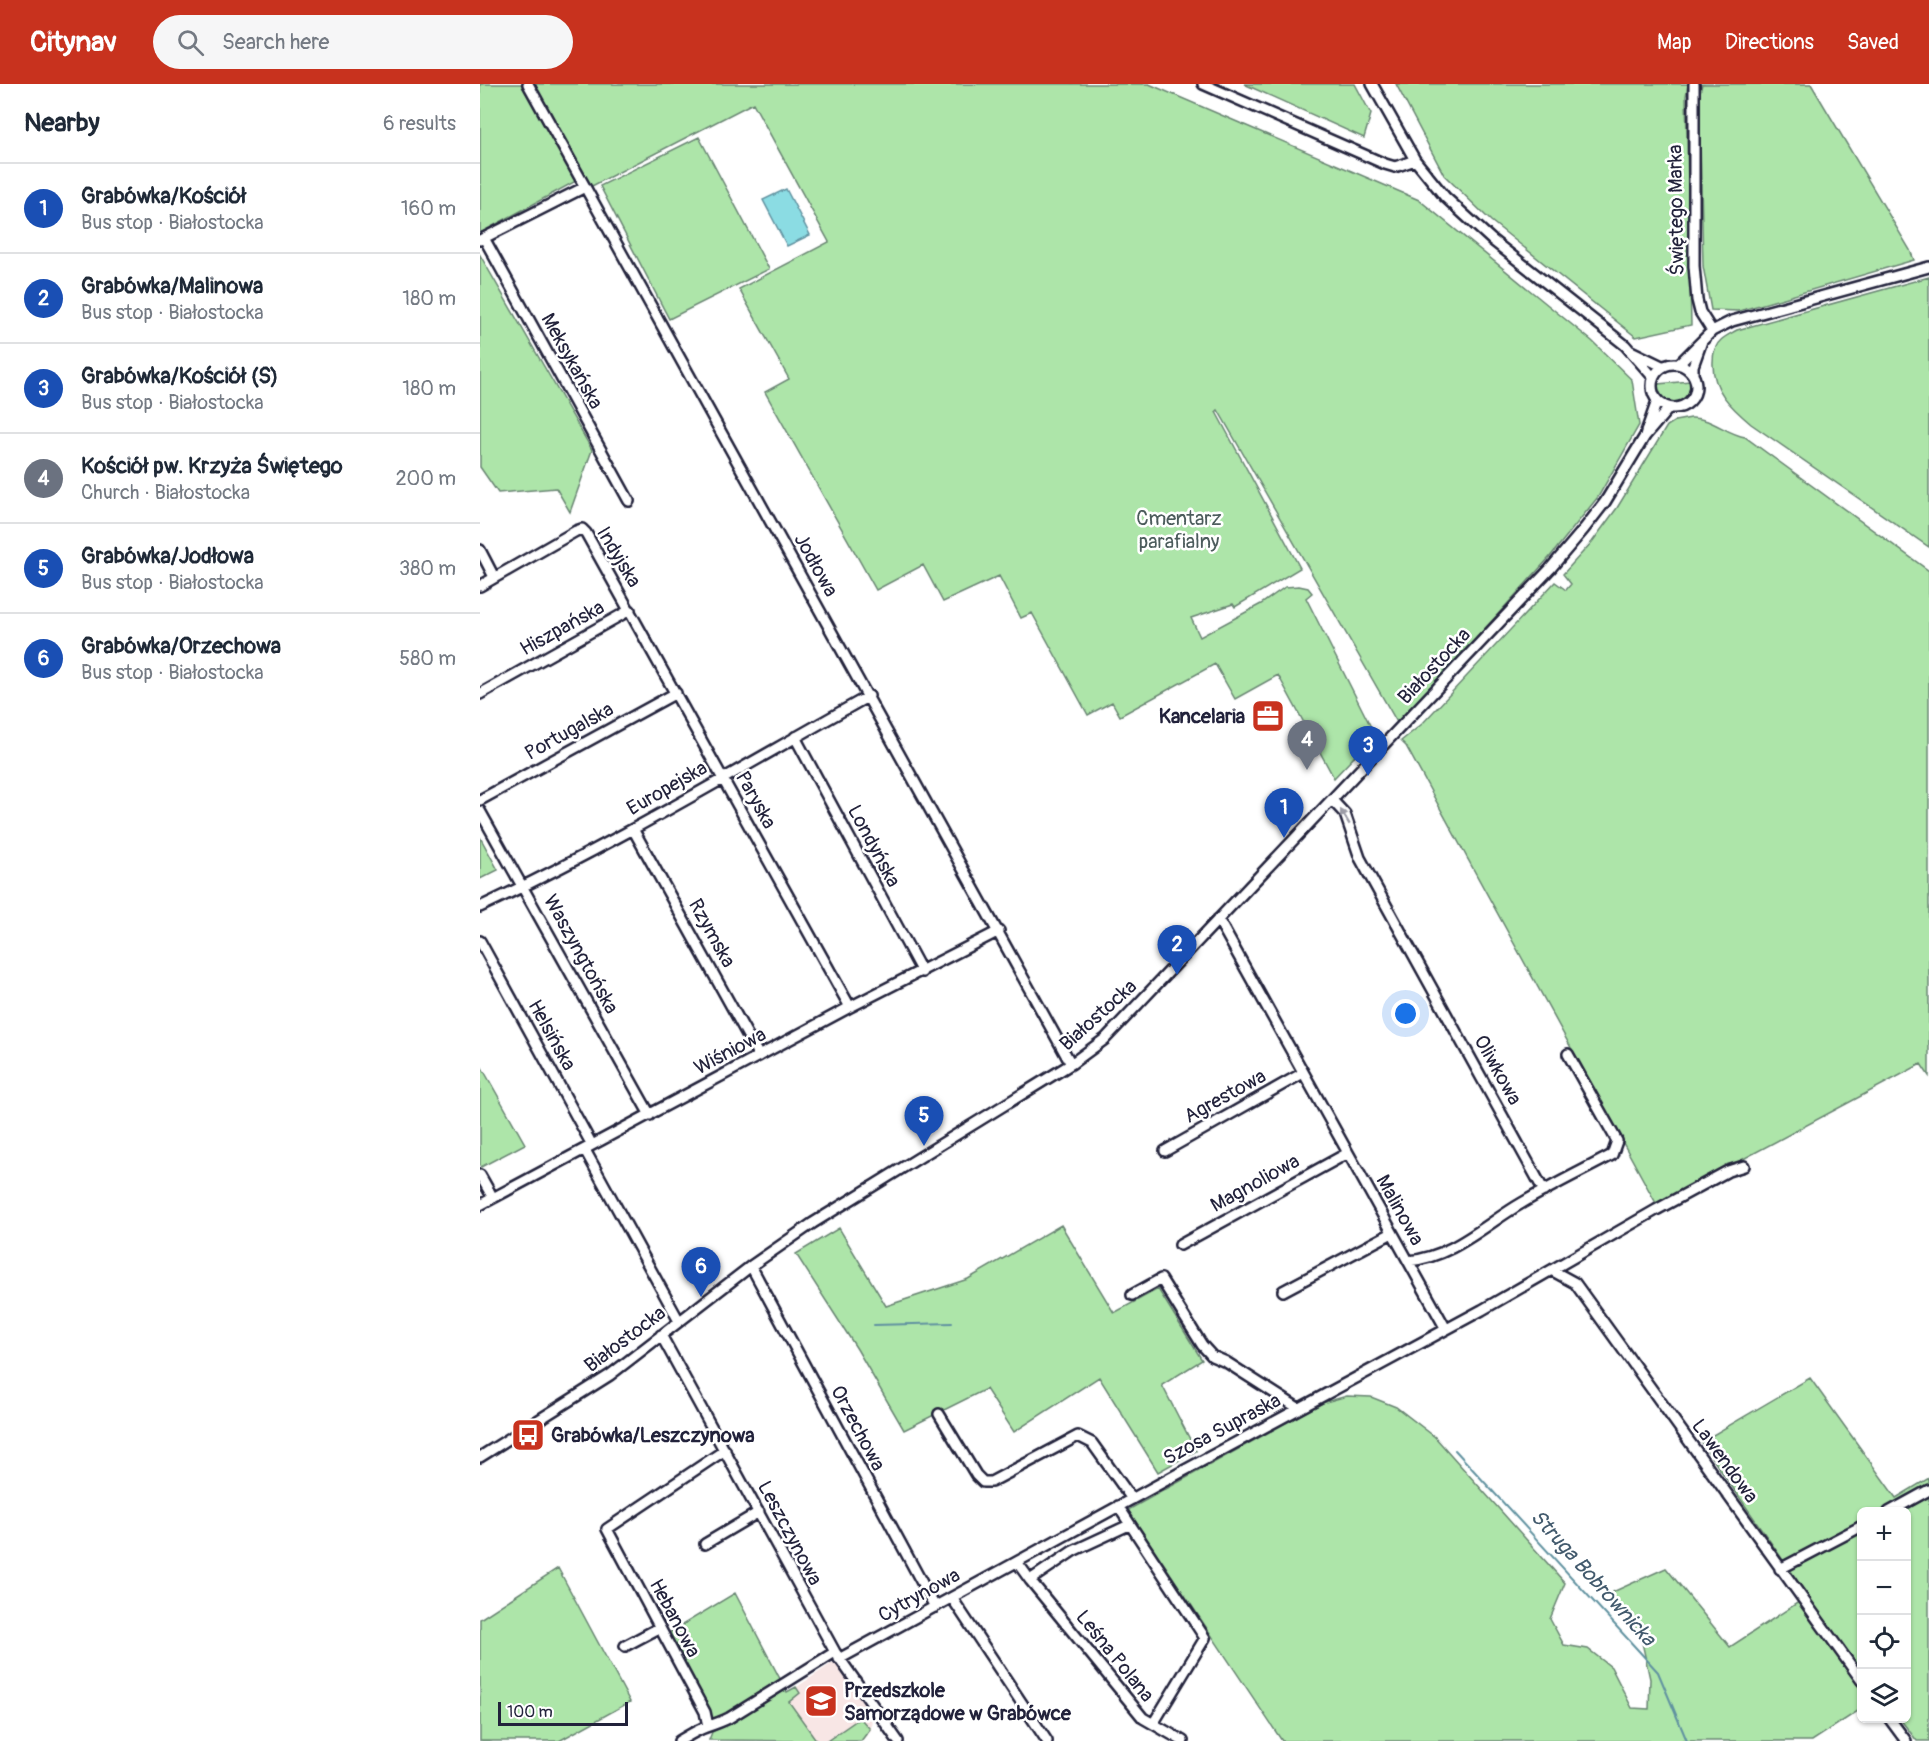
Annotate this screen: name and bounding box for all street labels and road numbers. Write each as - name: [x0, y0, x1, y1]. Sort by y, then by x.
- street label: Świętego Marka: [1662, 144, 1690, 276]
- street label: Meksykańska: [535, 309, 609, 413]
- street label: Indyjska: [591, 522, 647, 592]
- street label: Jodłowa: [788, 529, 844, 601]
- street label: Hiszpańska: [516, 595, 608, 661]
- street label: Białostocka: [1392, 623, 1476, 709]
- street label: Portugalska: [520, 696, 618, 766]
- street label: Europejska: [622, 755, 712, 821]
- street label: Paryska: [730, 767, 782, 833]
- street label: Londyńska: [842, 801, 906, 891]
- street label: Waszyngtońska: [538, 890, 624, 1018]
- street label: Rzymska: [683, 894, 741, 972]
- street label: Białostocka: [1054, 974, 1142, 1056]
- street label: Helsińska: [522, 995, 582, 1075]
- street label: Wiśniowa: [690, 1022, 770, 1080]
- street label: Oliwkowa: [1469, 1031, 1527, 1109]
- street label: Agrestowa: [1180, 1063, 1270, 1129]
- street label: Magnoliowa: [1206, 1148, 1304, 1218]
- street label: Malinowa: [1370, 1170, 1430, 1250]
- street label: Białostocka: [579, 1300, 671, 1378]
- street label: Orzechowa: [825, 1381, 891, 1475]
- street label: Szosa Supraska: [1159, 1388, 1285, 1470]
- street label: Lawendowa: [1686, 1414, 1764, 1508]
- street label: Leszczynowa: [752, 1477, 828, 1589]
- street label: Cytrynowa: [874, 1562, 964, 1628]
- street label: Hebanowa: [644, 1574, 706, 1662]
- street label: Leśna Polana: [1070, 1605, 1160, 1707]

